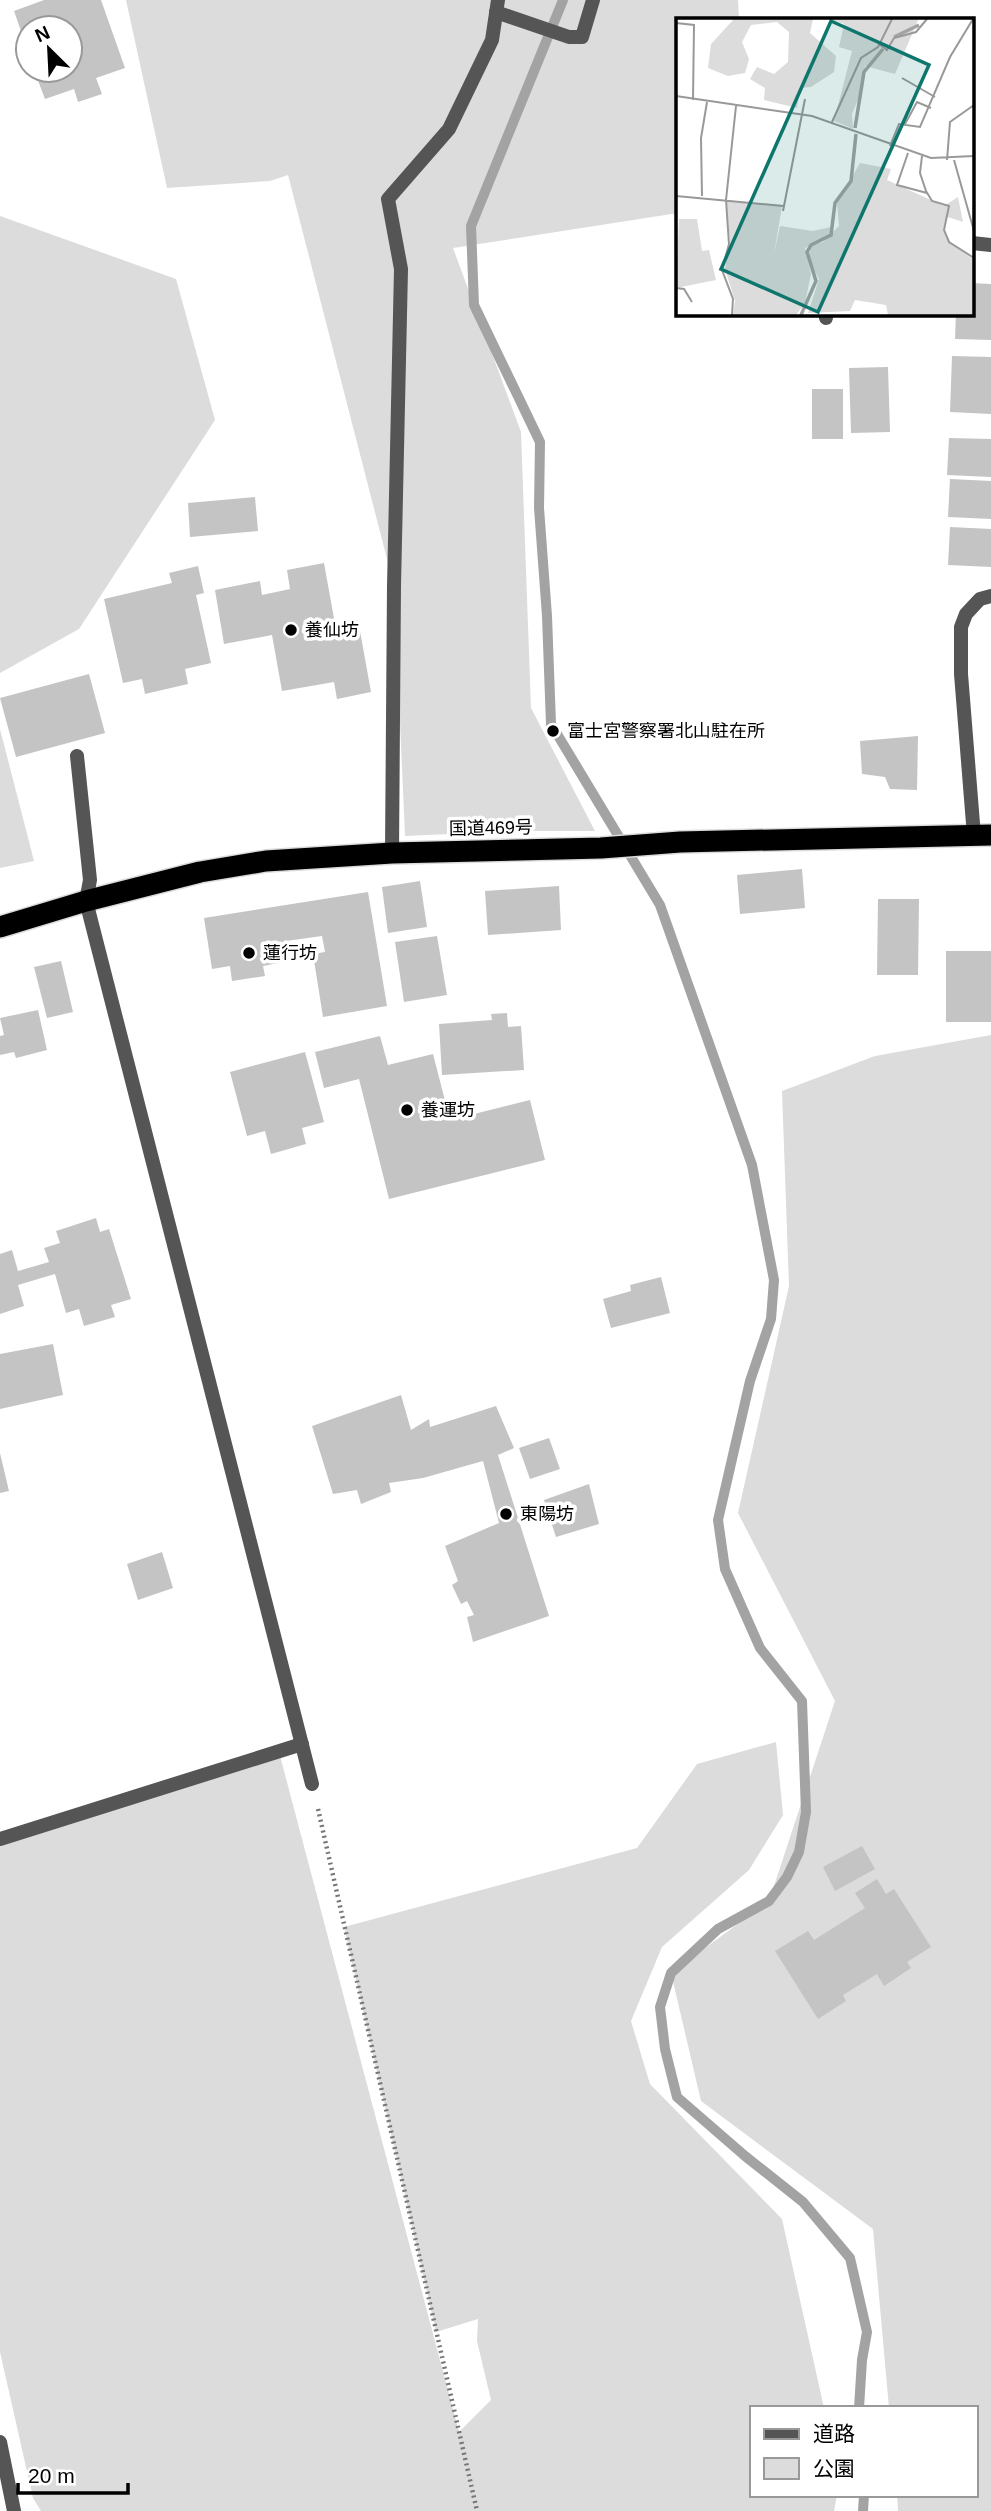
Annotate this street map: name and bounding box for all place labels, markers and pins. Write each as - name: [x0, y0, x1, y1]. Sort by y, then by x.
- place label: 養仙坊: [305, 620, 359, 640]
- marker: 養仙坊: [283, 622, 299, 638]
- place label: 富士宮警察署北山駐在所: [567, 721, 765, 741]
- marker: 富士宮警察署北山駐在所: [545, 723, 561, 739]
- place label: 蓮行坊: [263, 943, 317, 963]
- marker: 蓮行坊: [241, 945, 257, 961]
- place label: 養運坊: [421, 1100, 475, 1120]
- marker: 養運坊: [399, 1102, 415, 1118]
- place label: 東陽坊: [520, 1504, 574, 1524]
- marker: 東陽坊: [498, 1506, 514, 1522]

